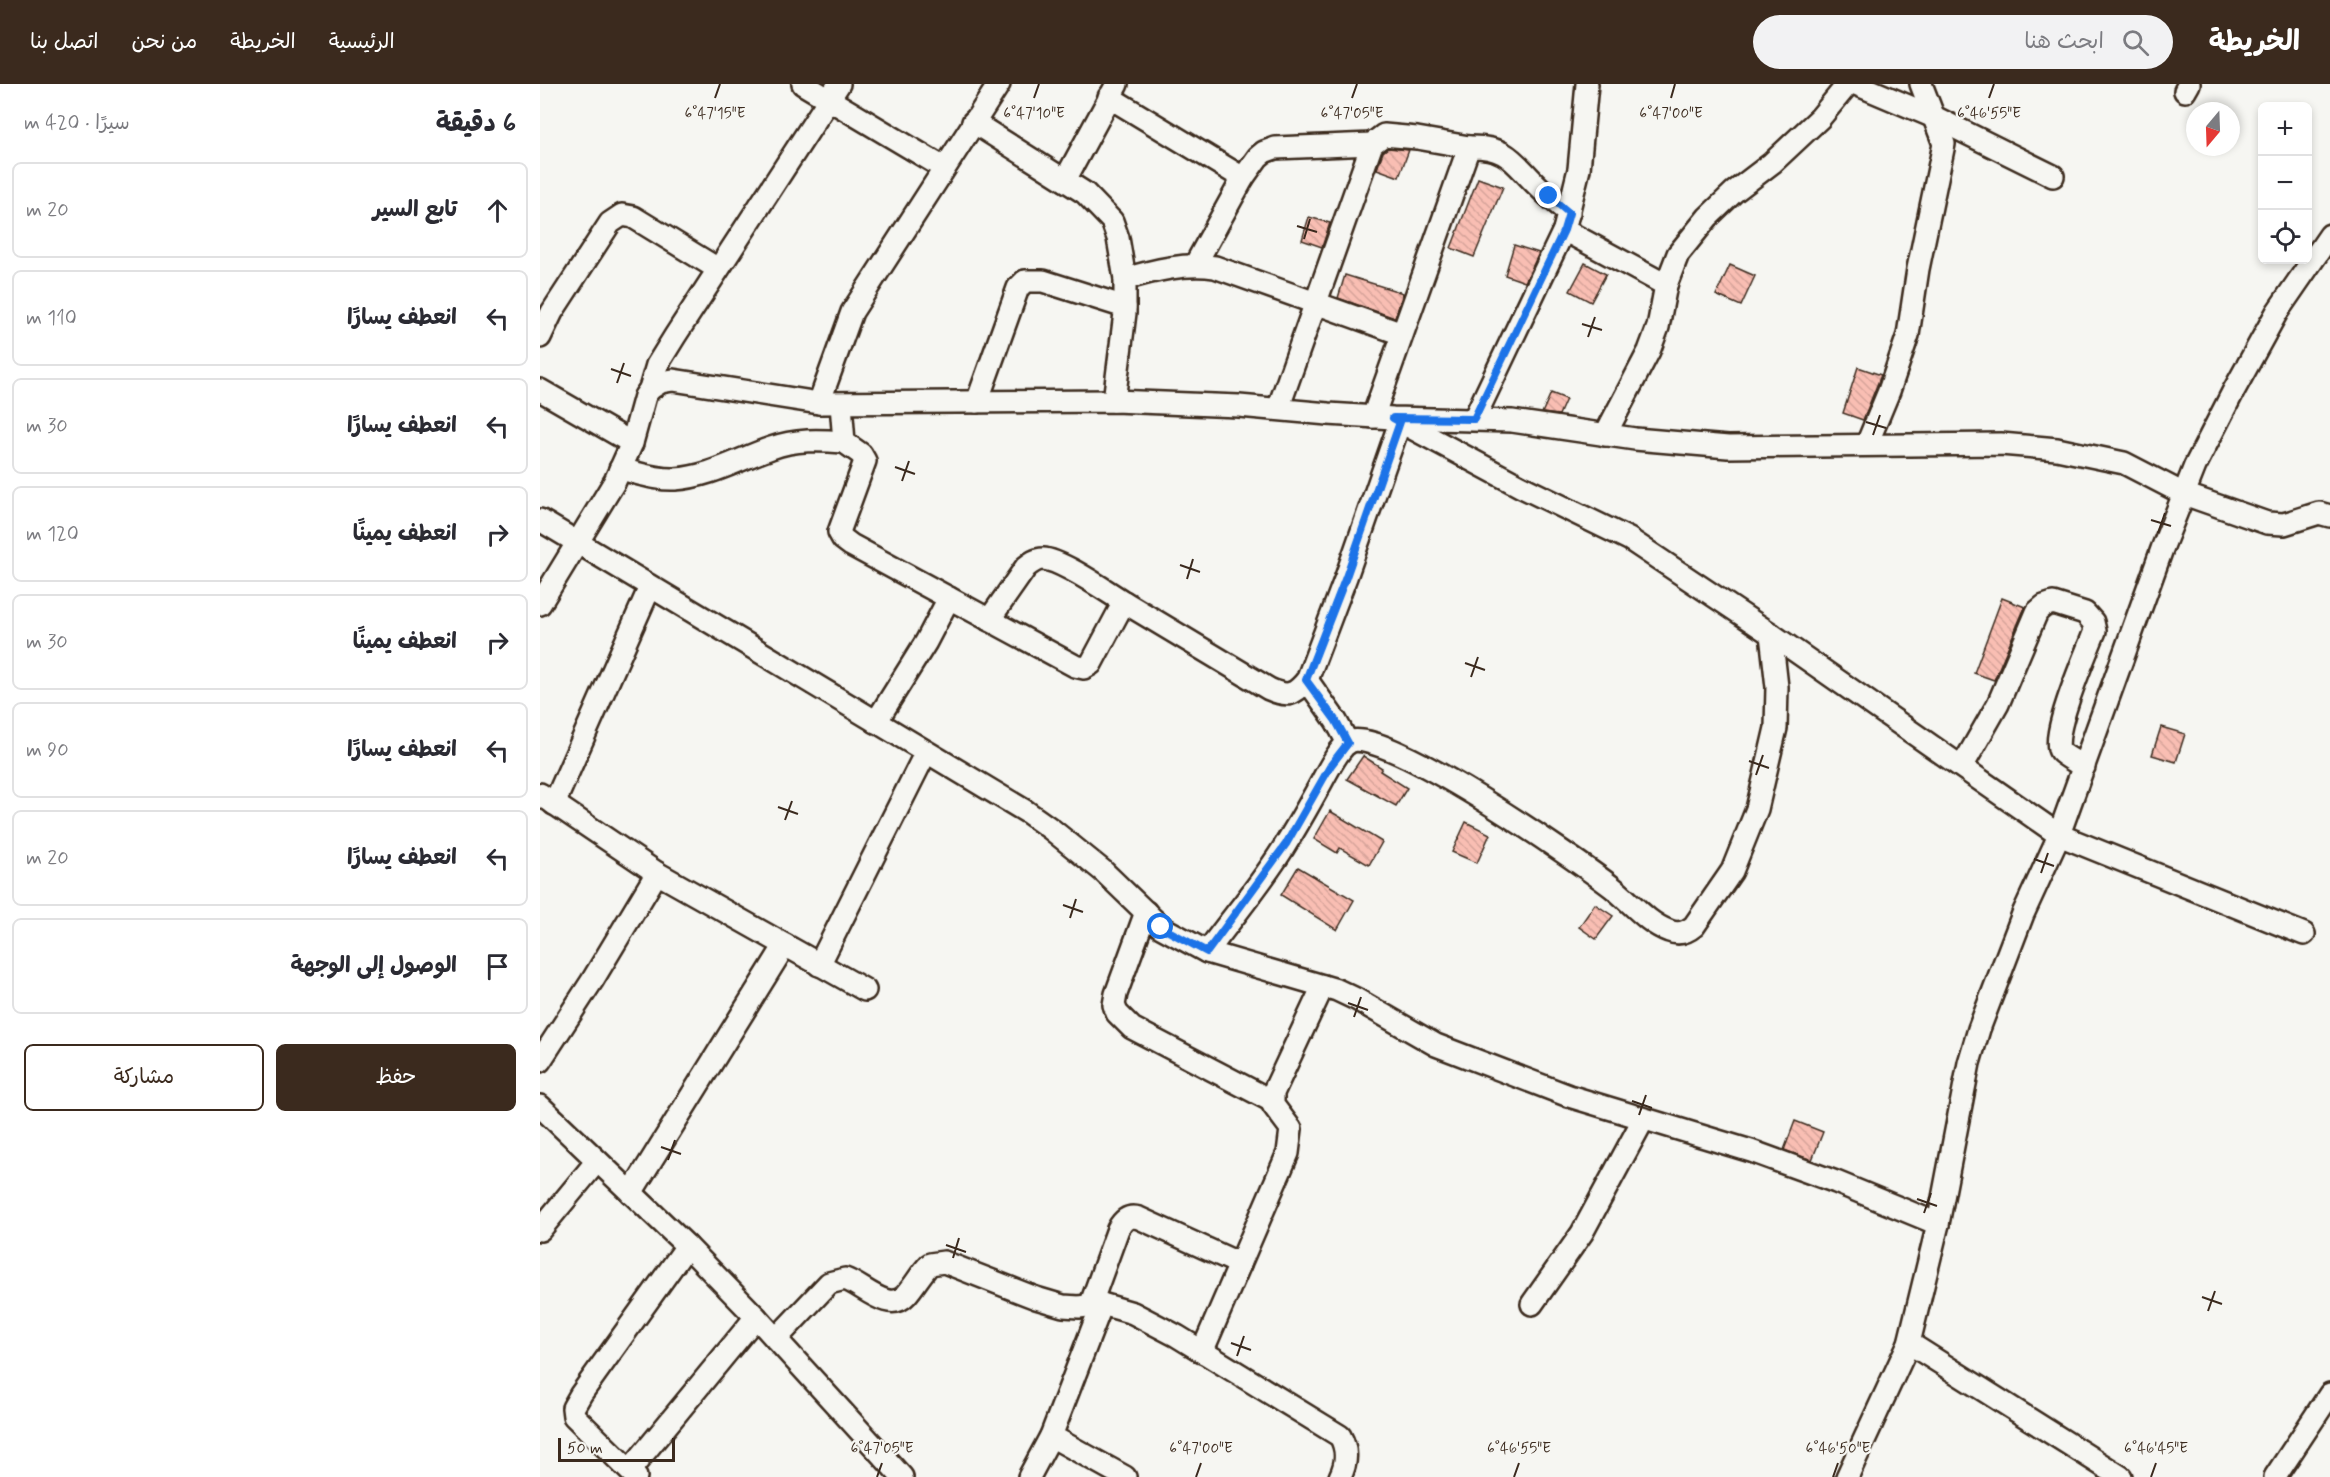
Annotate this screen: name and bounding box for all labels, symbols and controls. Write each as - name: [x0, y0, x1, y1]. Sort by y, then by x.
- search box: [1753, 15, 2173, 69]
- text: الخريطة: [2209, 24, 2300, 61]
- icon: search: [2119, 26, 2152, 59]
- text: اتصل بنا: [30, 28, 98, 56]
- text: من نحن: [131, 28, 197, 56]
- text: الخريطة: [230, 28, 296, 56]
- text: الرئيسية: [329, 28, 395, 56]
- text: ابحث هنا: [2024, 28, 2104, 56]
- north arrow: [2186, 102, 2240, 156]
- map controls: [2258, 102, 2312, 264]
- button: +: [2258, 102, 2312, 156]
- text: 6°47'15"E: [684, 104, 746, 124]
- text: 6°47'10"E: [1003, 104, 1065, 124]
- text: 6°47'05"E: [1321, 104, 1384, 124]
- text: 6°47'00"E: [1639, 104, 1703, 124]
- text: 6°46'55"E: [1957, 104, 2021, 124]
- text: 6 دقيقة: [436, 107, 516, 141]
- text: سيرًا · 420 m: [24, 110, 130, 137]
- button: −: [2258, 156, 2312, 210]
- route end: [1535, 182, 1561, 208]
- icon: ahead: [481, 194, 514, 227]
- text: تابع السير: [373, 196, 457, 224]
- text: 20 m: [26, 197, 69, 224]
- button: locate: [2258, 210, 2312, 264]
- icon: left: [481, 302, 514, 335]
- text: انعطف يسارًا: [347, 304, 457, 332]
- text: 110 m: [26, 305, 77, 332]
- icon: left: [481, 410, 514, 443]
- text: انعطف يسارًا: [347, 412, 457, 440]
- text: 30 m: [26, 413, 68, 440]
- icon: right: [481, 518, 514, 551]
- text: انعطف يمينًا: [353, 520, 457, 548]
- text: 120 m: [26, 521, 79, 548]
- icon: right: [481, 626, 514, 659]
- text: انعطف يمينًا: [353, 628, 457, 656]
- text: 30 m: [26, 629, 68, 656]
- icon: left: [481, 734, 514, 767]
- text: انعطف يسارًا: [347, 736, 457, 764]
- text: 90 m: [26, 737, 69, 764]
- icon: left: [481, 842, 514, 875]
- text: انعطف يسارًا: [347, 844, 457, 872]
- text: 20 m: [26, 845, 69, 872]
- route start: [1147, 913, 1173, 939]
- icon: arrive: [481, 950, 514, 983]
- text: الوصول إلى الوجهة: [290, 952, 457, 980]
- button: مشاركة: [24, 1044, 264, 1111]
- button: حفظ: [276, 1044, 516, 1111]
- scale bar: [558, 1435, 675, 1462]
- text: 50 m: [567, 1438, 603, 1459]
- text: 6°47'05"E: [851, 1439, 914, 1459]
- text: 6°47'00"E: [1169, 1439, 1233, 1459]
- text: 6°46'55"E: [1487, 1439, 1551, 1459]
- text: 6°46'50"E: [1806, 1439, 1871, 1459]
- text: 6°46'45"E: [2124, 1439, 2188, 1459]

